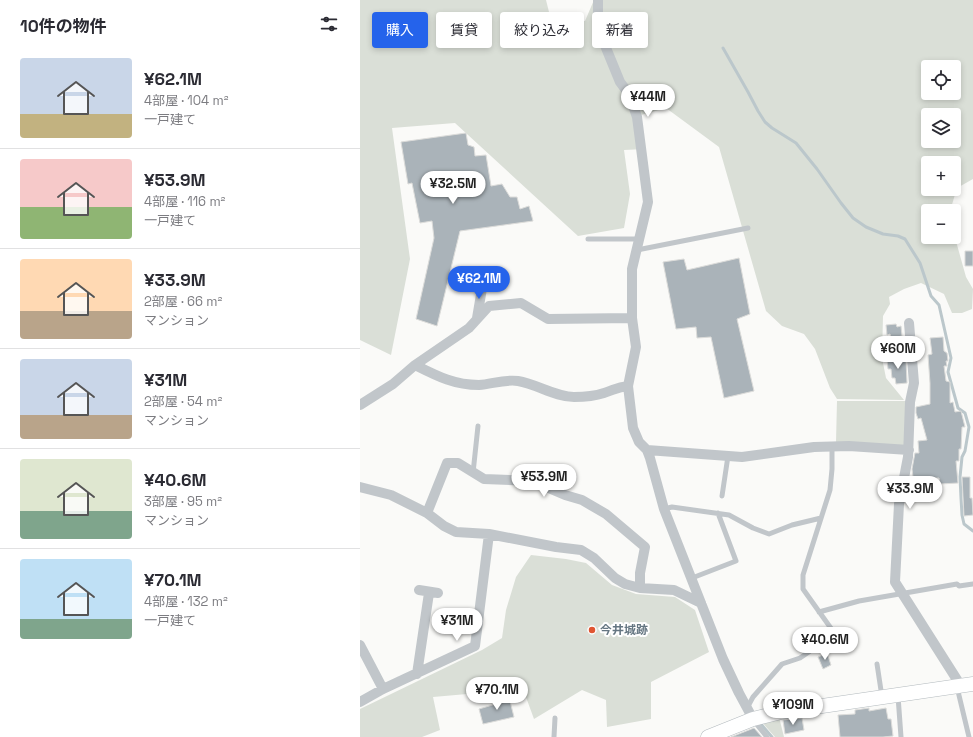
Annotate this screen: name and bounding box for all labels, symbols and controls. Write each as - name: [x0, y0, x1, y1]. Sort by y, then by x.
- chip: 購入: [372, 12, 428, 48]
- chip: 賃貸: [436, 12, 492, 48]
- chip: 絞り込み: [500, 12, 584, 48]
- chip: 新着: [592, 12, 648, 48]
- icon: filters: [318, 13, 340, 35]
- text: 10件の物件: [20, 15, 107, 37]
- map controls: [921, 60, 961, 244]
- button: locate: [921, 60, 961, 100]
- text: ¥62.1M: [144, 68, 202, 90]
- icon: home: [52, 74, 100, 122]
- pin: ¥44M: [624, 84, 672, 118]
- text: ¥44M: [630, 88, 666, 105]
- text: 4部屋 · 104 m²: [144, 92, 228, 109]
- button: layers: [921, 108, 961, 148]
- text: 一戸建て: [144, 111, 196, 128]
- button: +: [921, 156, 961, 196]
- text: ¥53.9M: [144, 169, 206, 191]
- pin: ¥32.5M: [420, 171, 486, 205]
- icon: home: [52, 175, 100, 223]
- text: ¥32.5M: [430, 175, 476, 192]
- text: 4部屋 · 116 m²: [144, 193, 225, 210]
- button: −: [921, 204, 961, 244]
- text: 一戸建て: [144, 212, 196, 229]
- pin: ¥62.1M: [446, 266, 512, 300]
- text: ¥33.9M: [144, 269, 206, 291]
- text: ¥62.1M: [457, 270, 501, 287]
- icon: home: [52, 275, 100, 323]
- text: 2部屋 · 66 m²: [144, 293, 222, 310]
- text: マンション: [144, 312, 209, 329]
- pin: ¥60M: [874, 336, 922, 370]
- text: ¥60M: [880, 340, 916, 357]
- text: ¥31M: [144, 369, 187, 391]
- icon: home: [52, 375, 100, 423]
- text: 2部屋 · 54 m²: [144, 393, 222, 410]
- text: マンション: [144, 412, 209, 429]
- pin: ¥53.9M: [511, 464, 577, 498]
- text: ¥53.9M: [520, 468, 568, 485]
- text: ¥40.6M: [144, 469, 207, 491]
- icon: home: [52, 475, 100, 523]
- pin: ¥33.9M: [877, 476, 943, 510]
- text: ¥33.9M: [886, 480, 934, 497]
- text: 3部屋 · 95 m²: [144, 493, 222, 510]
- text: マンション: [144, 512, 209, 529]
- text: ¥70.1M: [144, 569, 202, 591]
- icon: home: [52, 575, 100, 623]
- text: 4部屋 · 132 m²: [144, 593, 228, 610]
- pin: ¥31M: [433, 608, 481, 642]
- text: 一戸建て: [144, 612, 196, 629]
- text: ¥31M: [440, 612, 474, 629]
- place label: 今井城跡: [600, 622, 648, 638]
- marker: 今井城跡: [587, 625, 597, 635]
- pin: ¥40.6M: [792, 627, 858, 661]
- text: ¥40.6M: [801, 631, 849, 648]
- pin: ¥70.1M: [464, 677, 530, 711]
- text: ¥70.1M: [475, 681, 519, 698]
- pin: ¥109M: [765, 692, 821, 726]
- text: ¥109M: [772, 696, 814, 713]

